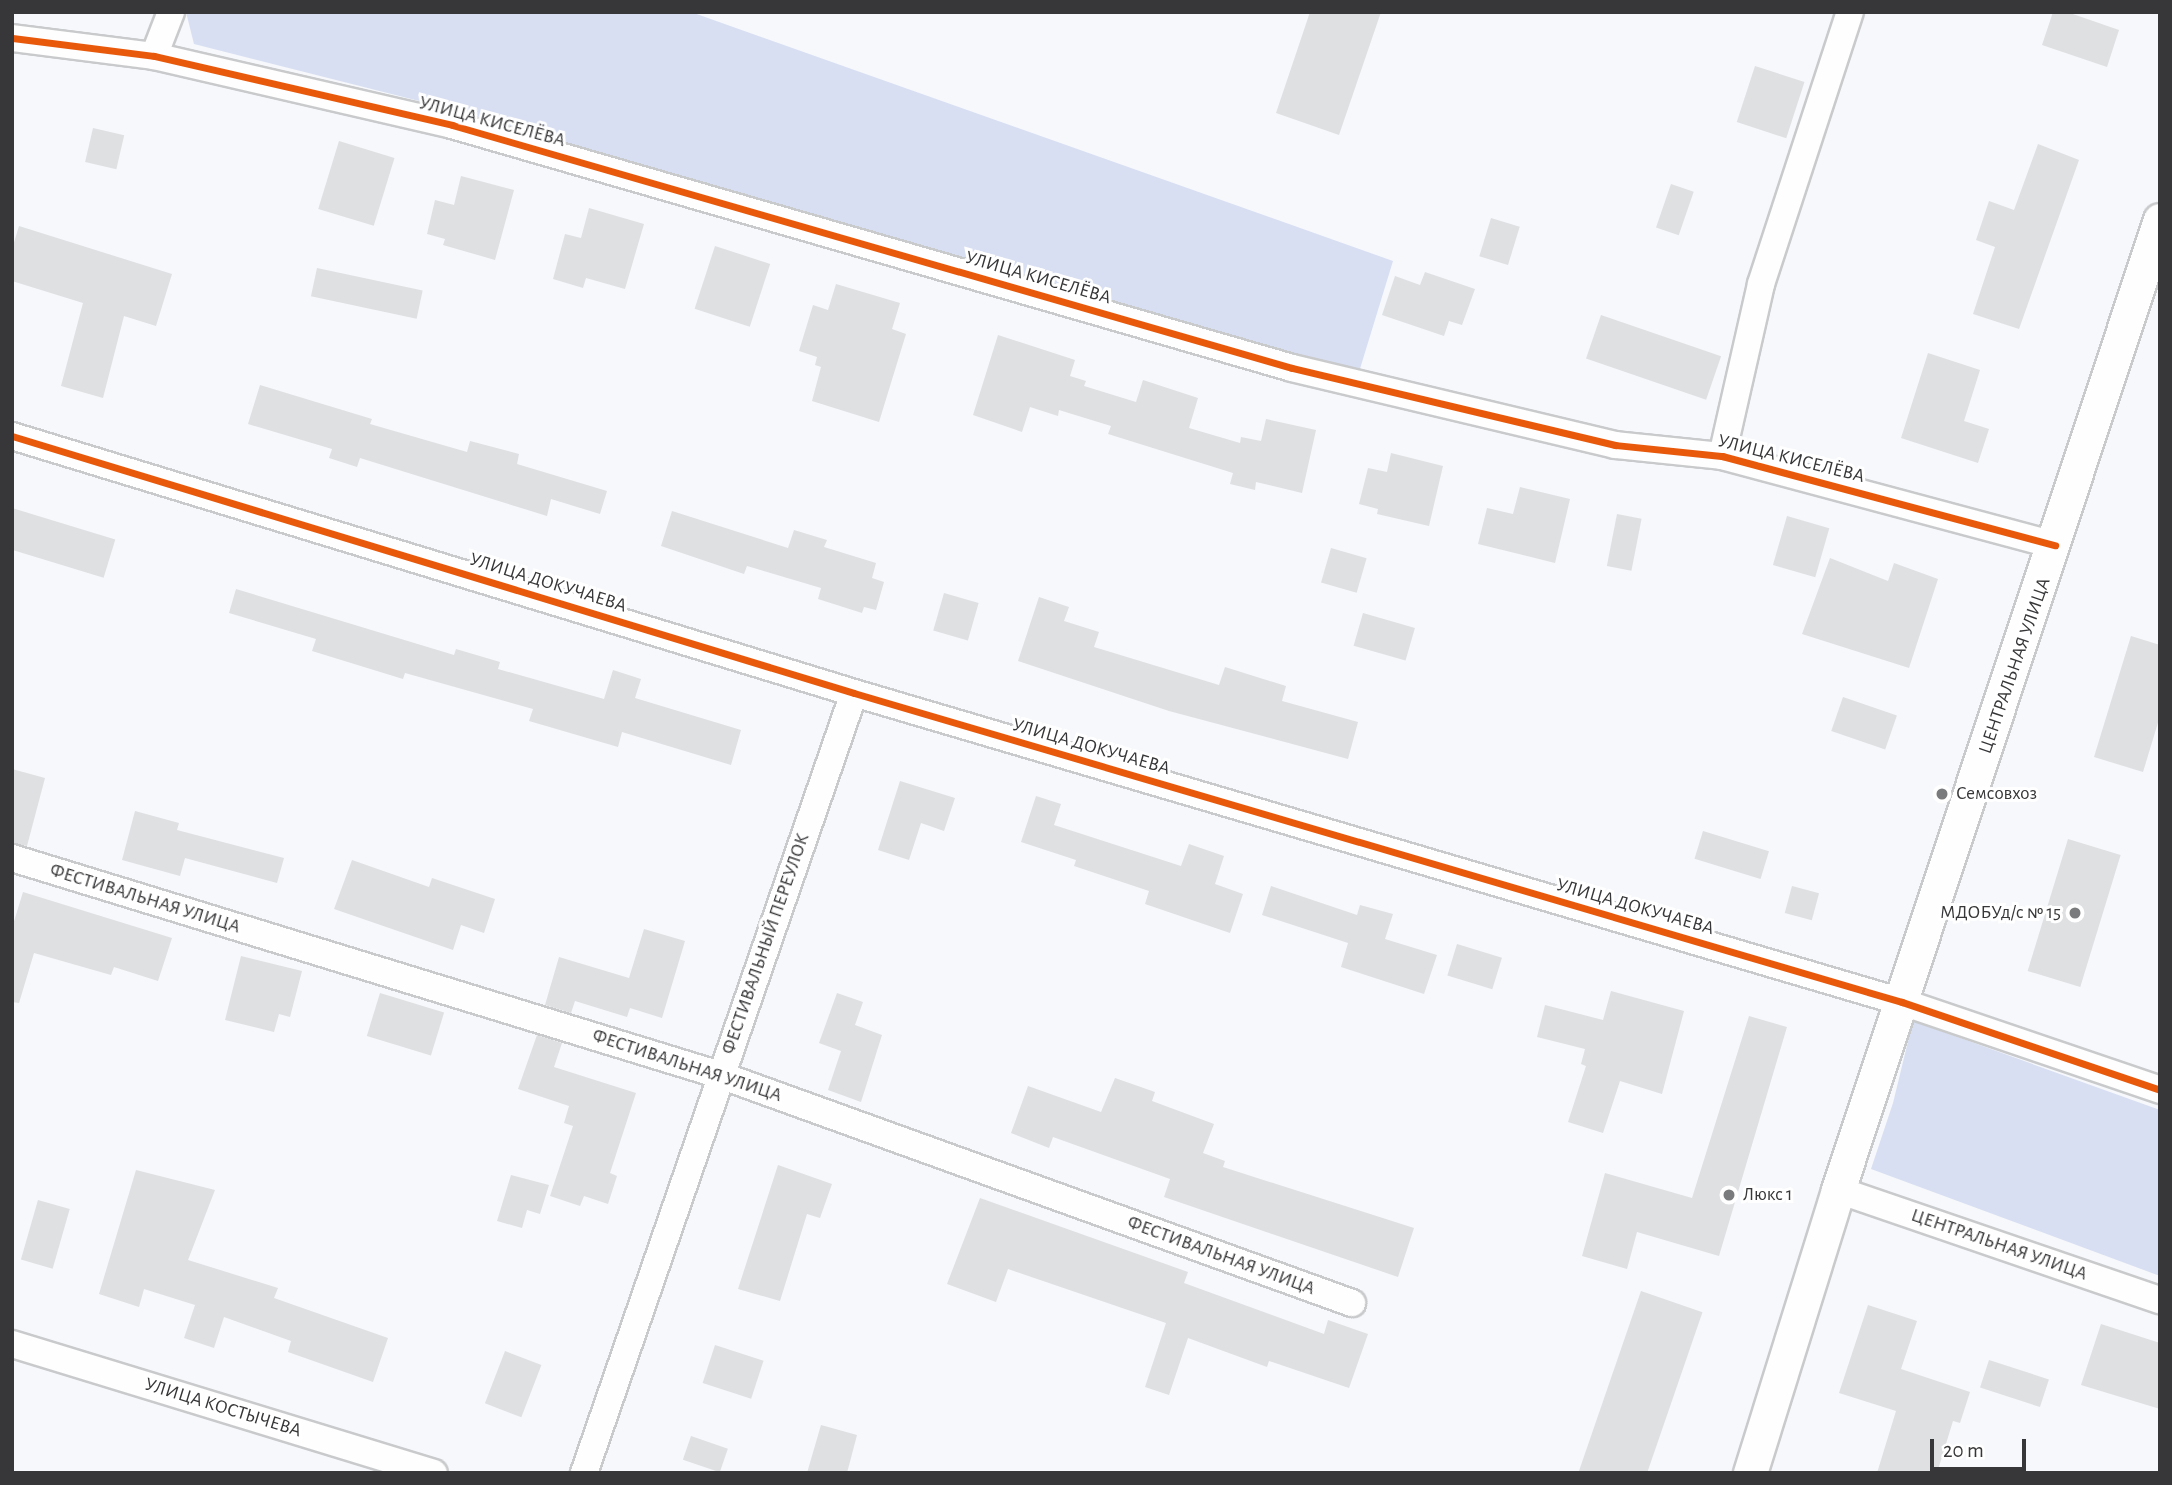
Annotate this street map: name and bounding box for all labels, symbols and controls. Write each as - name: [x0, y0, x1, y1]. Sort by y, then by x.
- street label: УЛИЦА КИСЕЛЁВА: [416, 92, 568, 152]
- street label: УЛИЦА КИСЕЛЁВА: [963, 246, 1113, 310]
- street label: УЛИЦА КИСЕЛЁВА: [1715, 430, 1867, 488]
- street label: УЛИЦА ДОКУЧАЕВА: [467, 548, 629, 618]
- street label: ЦЕНТРАЛЬНАЯ УЛИЦА: [1974, 575, 2056, 757]
- street label: УЛИЦА ДОКУЧАЕВА: [1009, 714, 1173, 780]
- place label: Семсовхоз: [1956, 783, 2037, 805]
- marker: Семсовхоз: [1934, 786, 1950, 802]
- street label: ФЕСТИВАЛЬНЫЙ ПЕРЕУЛОК: [717, 830, 815, 1058]
- street label: ФЕСТИВАЛЬНАЯ УЛИЦА: [47, 859, 243, 939]
- street label: УЛИЦА ДОКУЧАЕВА: [1553, 874, 1717, 940]
- place label: МДОБУд/с № 15: [1940, 902, 2061, 924]
- marker: МДОБУд/с № 15: [2067, 905, 2083, 921]
- street label: ФЕСТИВАЛЬНАЯ УЛИЦА: [589, 1025, 785, 1107]
- place label: Люкс 1: [1743, 1184, 1792, 1206]
- marker: Люкс 1: [1721, 1187, 1737, 1203]
- street label: ЦЕНТРАЛЬНАЯ УЛИЦА: [1908, 1204, 2090, 1286]
- street label: ФЕСТИВАЛЬНАЯ УЛИЦА: [1124, 1211, 1318, 1301]
- street label: УЛИЦА КОСТЫЧЕВА: [142, 1373, 304, 1443]
- scale bar: [1934, 1426, 2030, 1470]
- text: 20 m: [1943, 1440, 1984, 1461]

